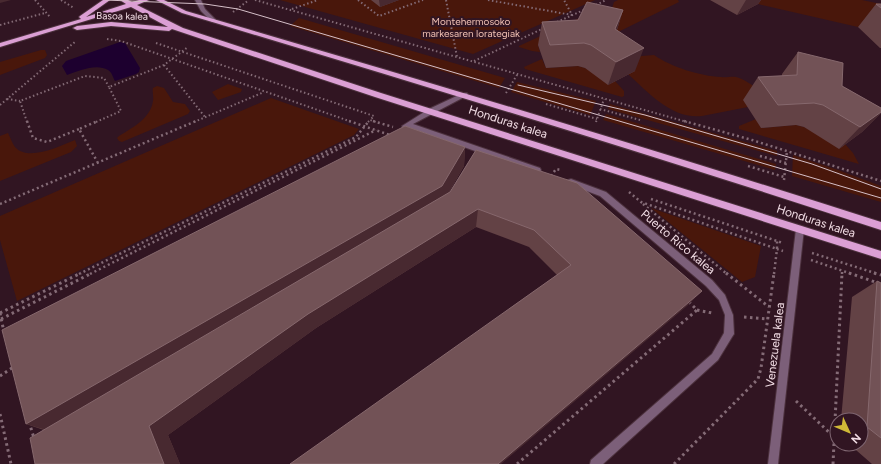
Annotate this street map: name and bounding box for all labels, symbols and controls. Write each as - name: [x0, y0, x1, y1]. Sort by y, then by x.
- street label: Basoa kalea: [96, 9, 148, 23]
- park label: Montehermosoko markesaren lorategiak: [422, 15, 520, 40]
- street label: Honduras kalea: [467, 103, 549, 141]
- street label: Honduras kalea: [775, 202, 857, 240]
- street label: Puerto Rico kalea: [638, 207, 718, 277]
- street label: Venezuela kalea: [763, 302, 787, 388]
- north arrow: [829, 412, 869, 452]
- text: N: [848, 431, 863, 446]

